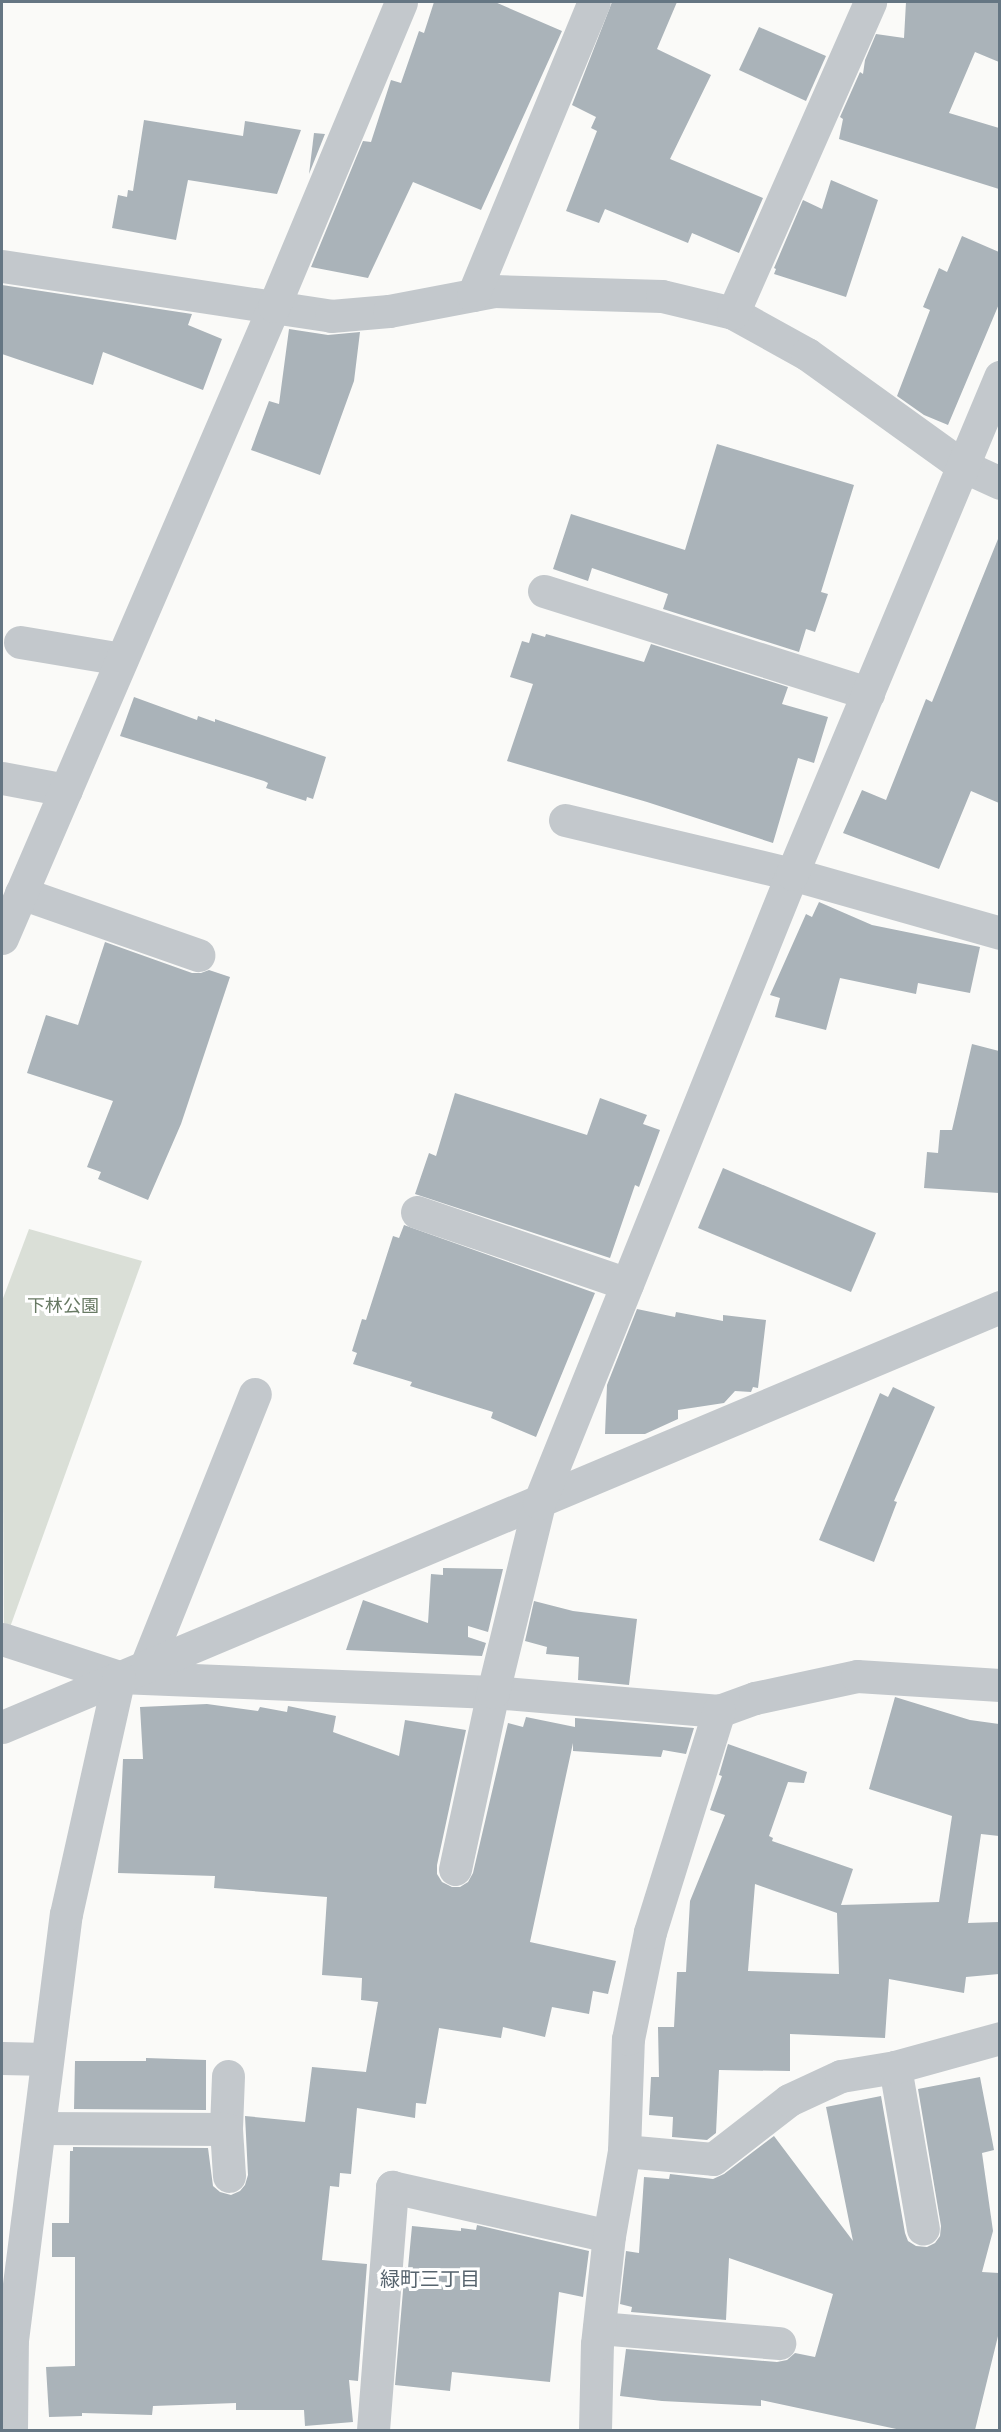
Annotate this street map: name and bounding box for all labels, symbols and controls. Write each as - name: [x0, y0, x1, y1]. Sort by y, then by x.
- park label: 下林公園: [27, 1295, 99, 1317]
- district label: 緑町三丁目: [380, 2267, 480, 2291]

